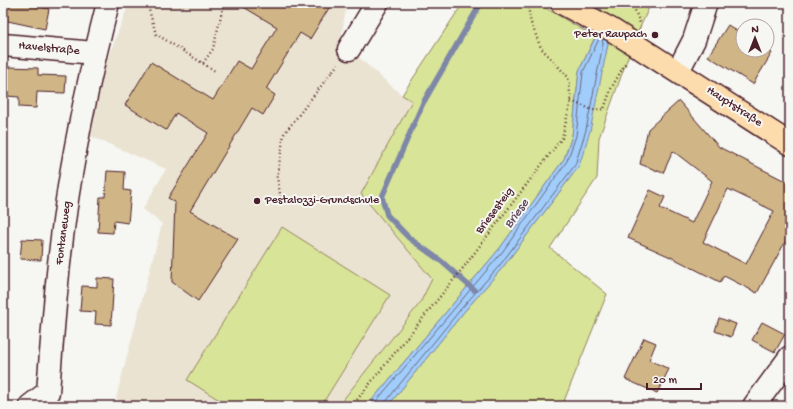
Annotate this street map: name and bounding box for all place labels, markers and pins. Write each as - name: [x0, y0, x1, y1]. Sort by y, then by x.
- place label: Peter Raupach: [573, 28, 648, 42]
- marker: Peter Raupach: [650, 30, 660, 40]
- place label: Pestalozzi-Grundschule: [264, 194, 380, 208]
- marker: Pestalozzi-Grundschule: [252, 196, 262, 206]

